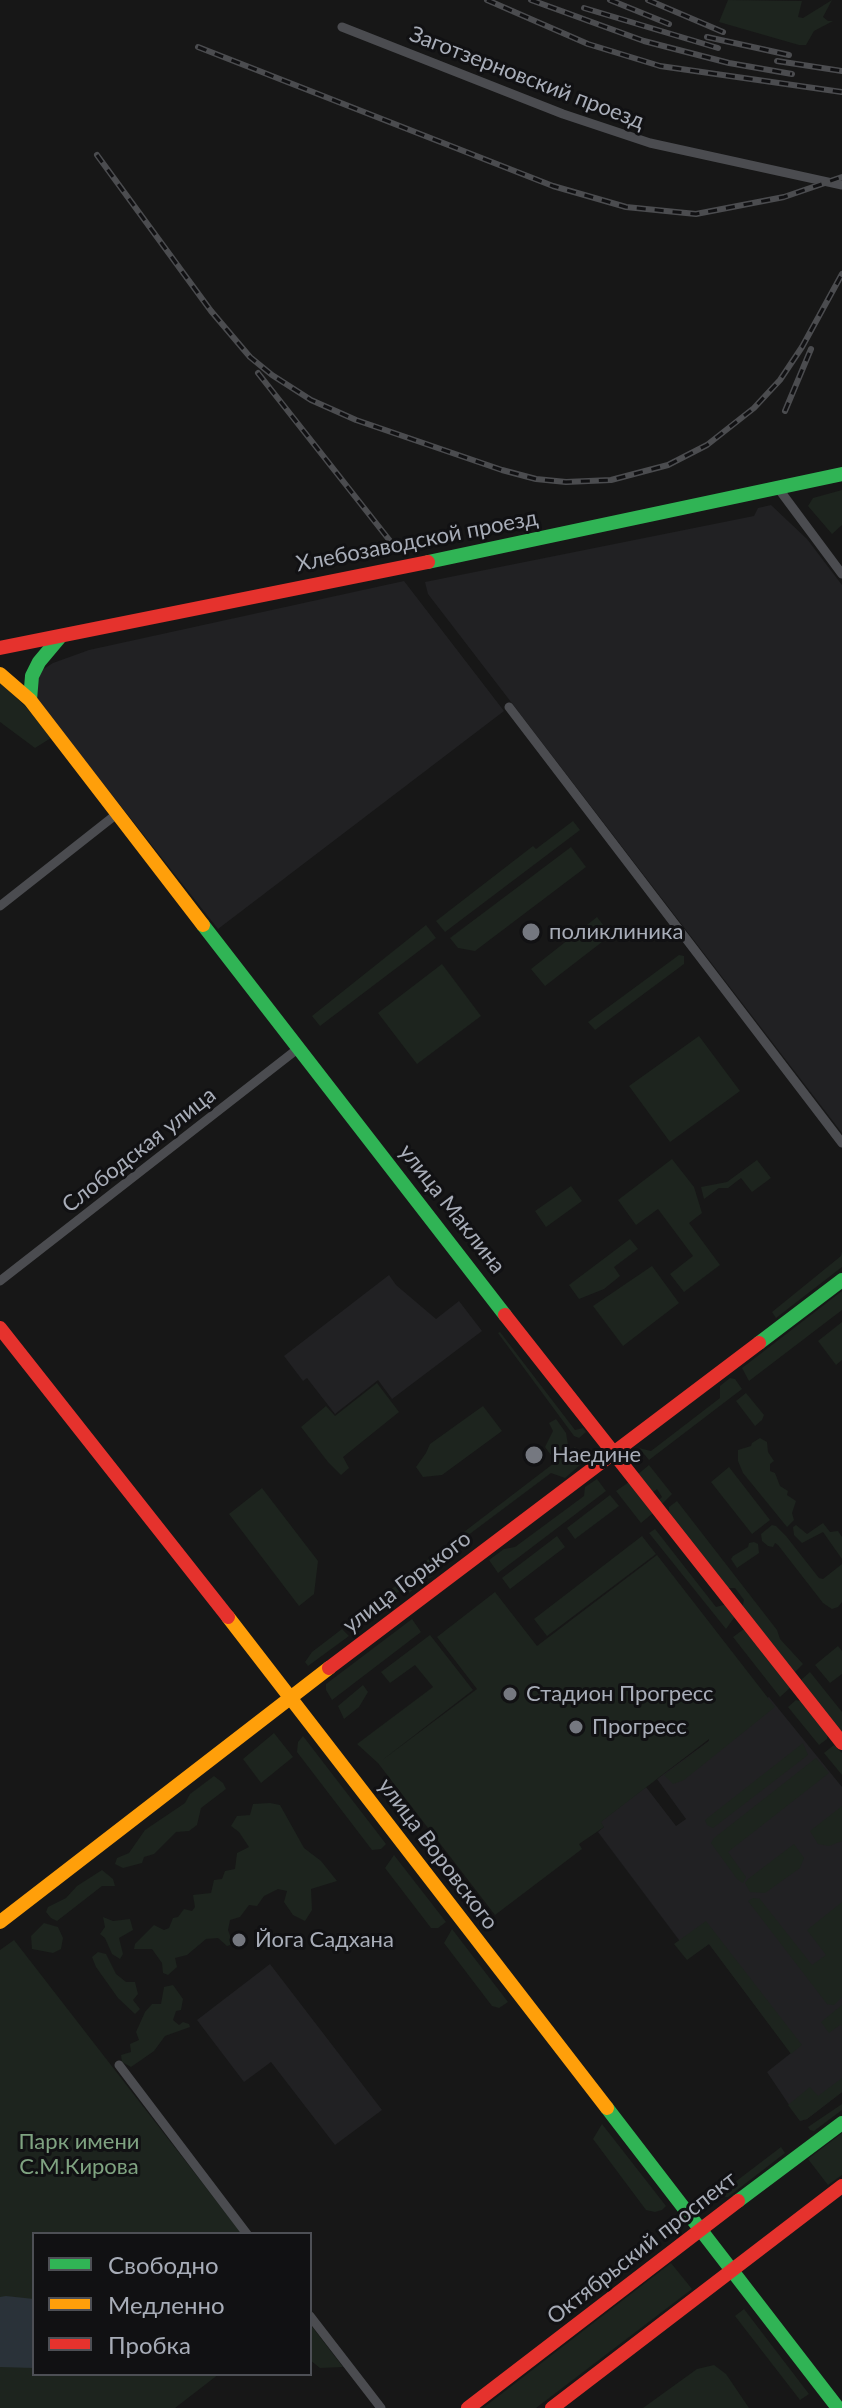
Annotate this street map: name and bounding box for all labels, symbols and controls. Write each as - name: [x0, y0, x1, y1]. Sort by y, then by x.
- street label: Заготзерновский проезд: [406, 21, 648, 135]
- street label: Хлебозаводской проезд: [294, 505, 540, 577]
- place label: поликлиника: [549, 919, 683, 945]
- marker: поликлиника: [520, 921, 542, 943]
- street label: Слободская улица: [57, 1082, 221, 1218]
- street label: улица Маклина: [393, 1139, 511, 1279]
- place label: Наедине: [552, 1442, 641, 1468]
- marker: Наедине: [523, 1444, 545, 1466]
- street label: улица Горького: [338, 1525, 476, 1639]
- place label: Стадион Прогресс: [526, 1681, 714, 1707]
- marker: Стадион Прогресс: [501, 1685, 519, 1703]
- place label: Прогресс: [592, 1714, 687, 1740]
- marker: Прогресс: [567, 1718, 585, 1736]
- street label: улица Воровского: [372, 1773, 504, 1935]
- place label: Йога Садхана: [255, 1927, 394, 1953]
- marker: Йога Садхана: [230, 1931, 248, 1949]
- park label: Парк имени С.М.Кирова: [19, 2129, 139, 2180]
- street label: Октябрьский проспект: [542, 2166, 742, 2330]
- legend: [32, 2232, 312, 2376]
- text: Свободно: [108, 2250, 219, 2279]
- text: Медленно: [108, 2290, 225, 2319]
- text: Пробка: [108, 2330, 191, 2359]

